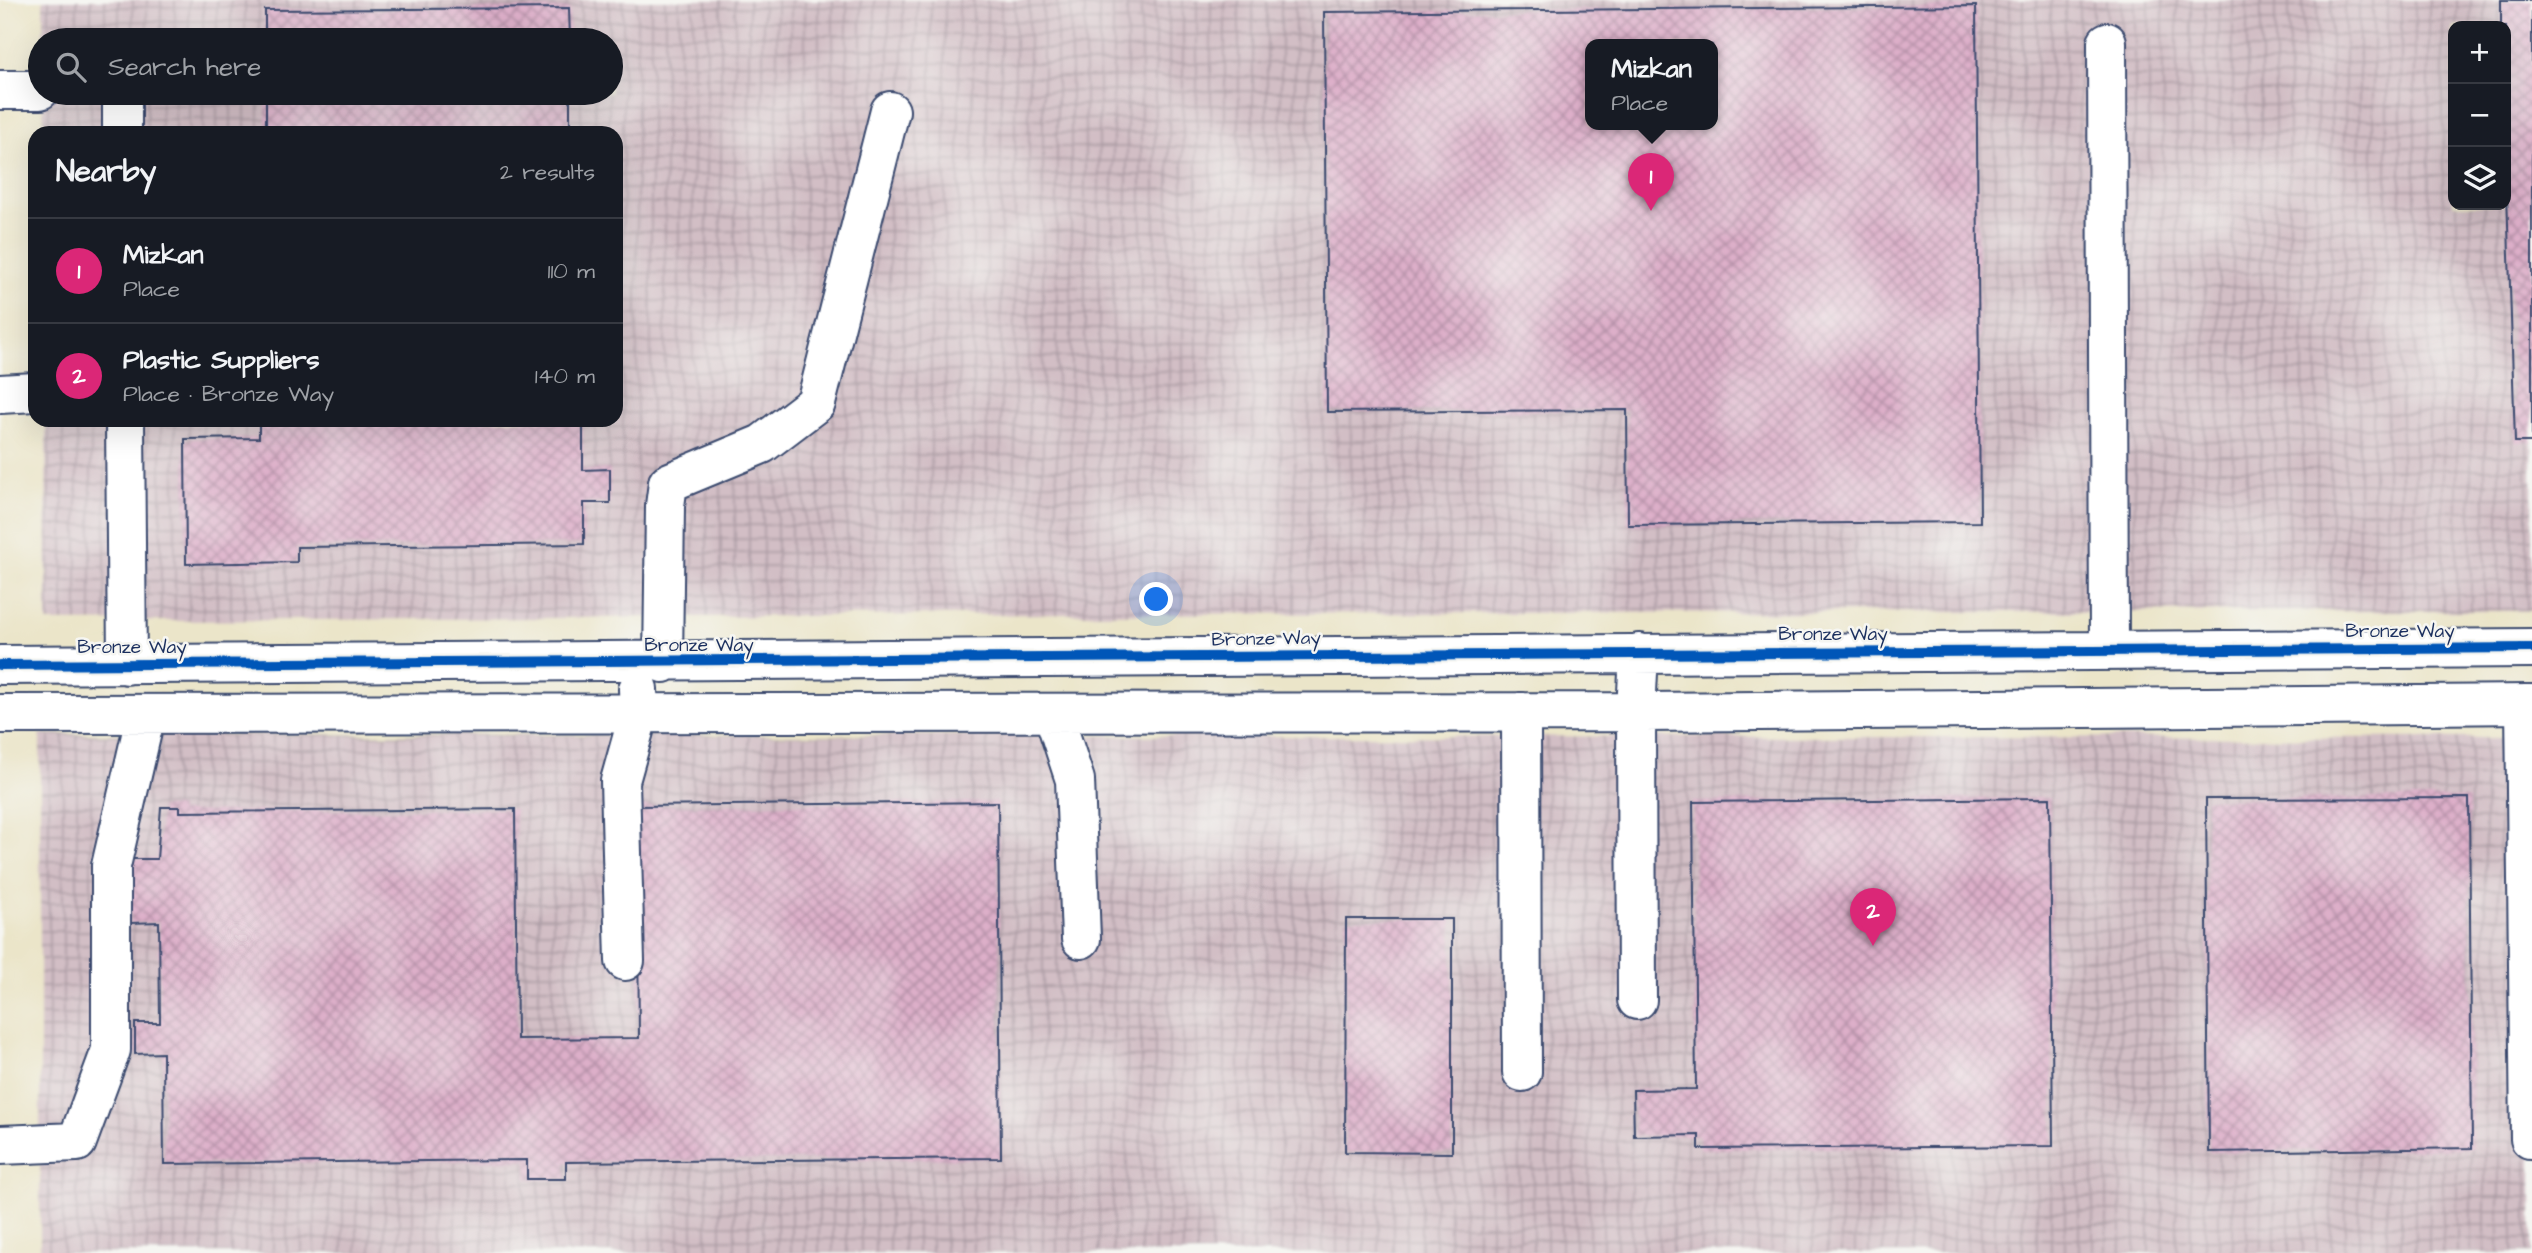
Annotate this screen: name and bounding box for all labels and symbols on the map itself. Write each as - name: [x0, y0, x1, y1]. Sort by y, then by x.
- pin: 1: [1628, 153, 1674, 211]
- your location: [1139, 582, 1173, 616]
- street label: Bronze Way: [2345, 618, 2455, 646]
- street label: Bronze Way: [1778, 621, 1888, 649]
- street label: Bronze Way: [1211, 625, 1322, 654]
- street label: Bronze Way: [644, 632, 754, 660]
- street label: Bronze Way: [77, 634, 187, 662]
- pin: 2: [1850, 888, 1896, 946]

